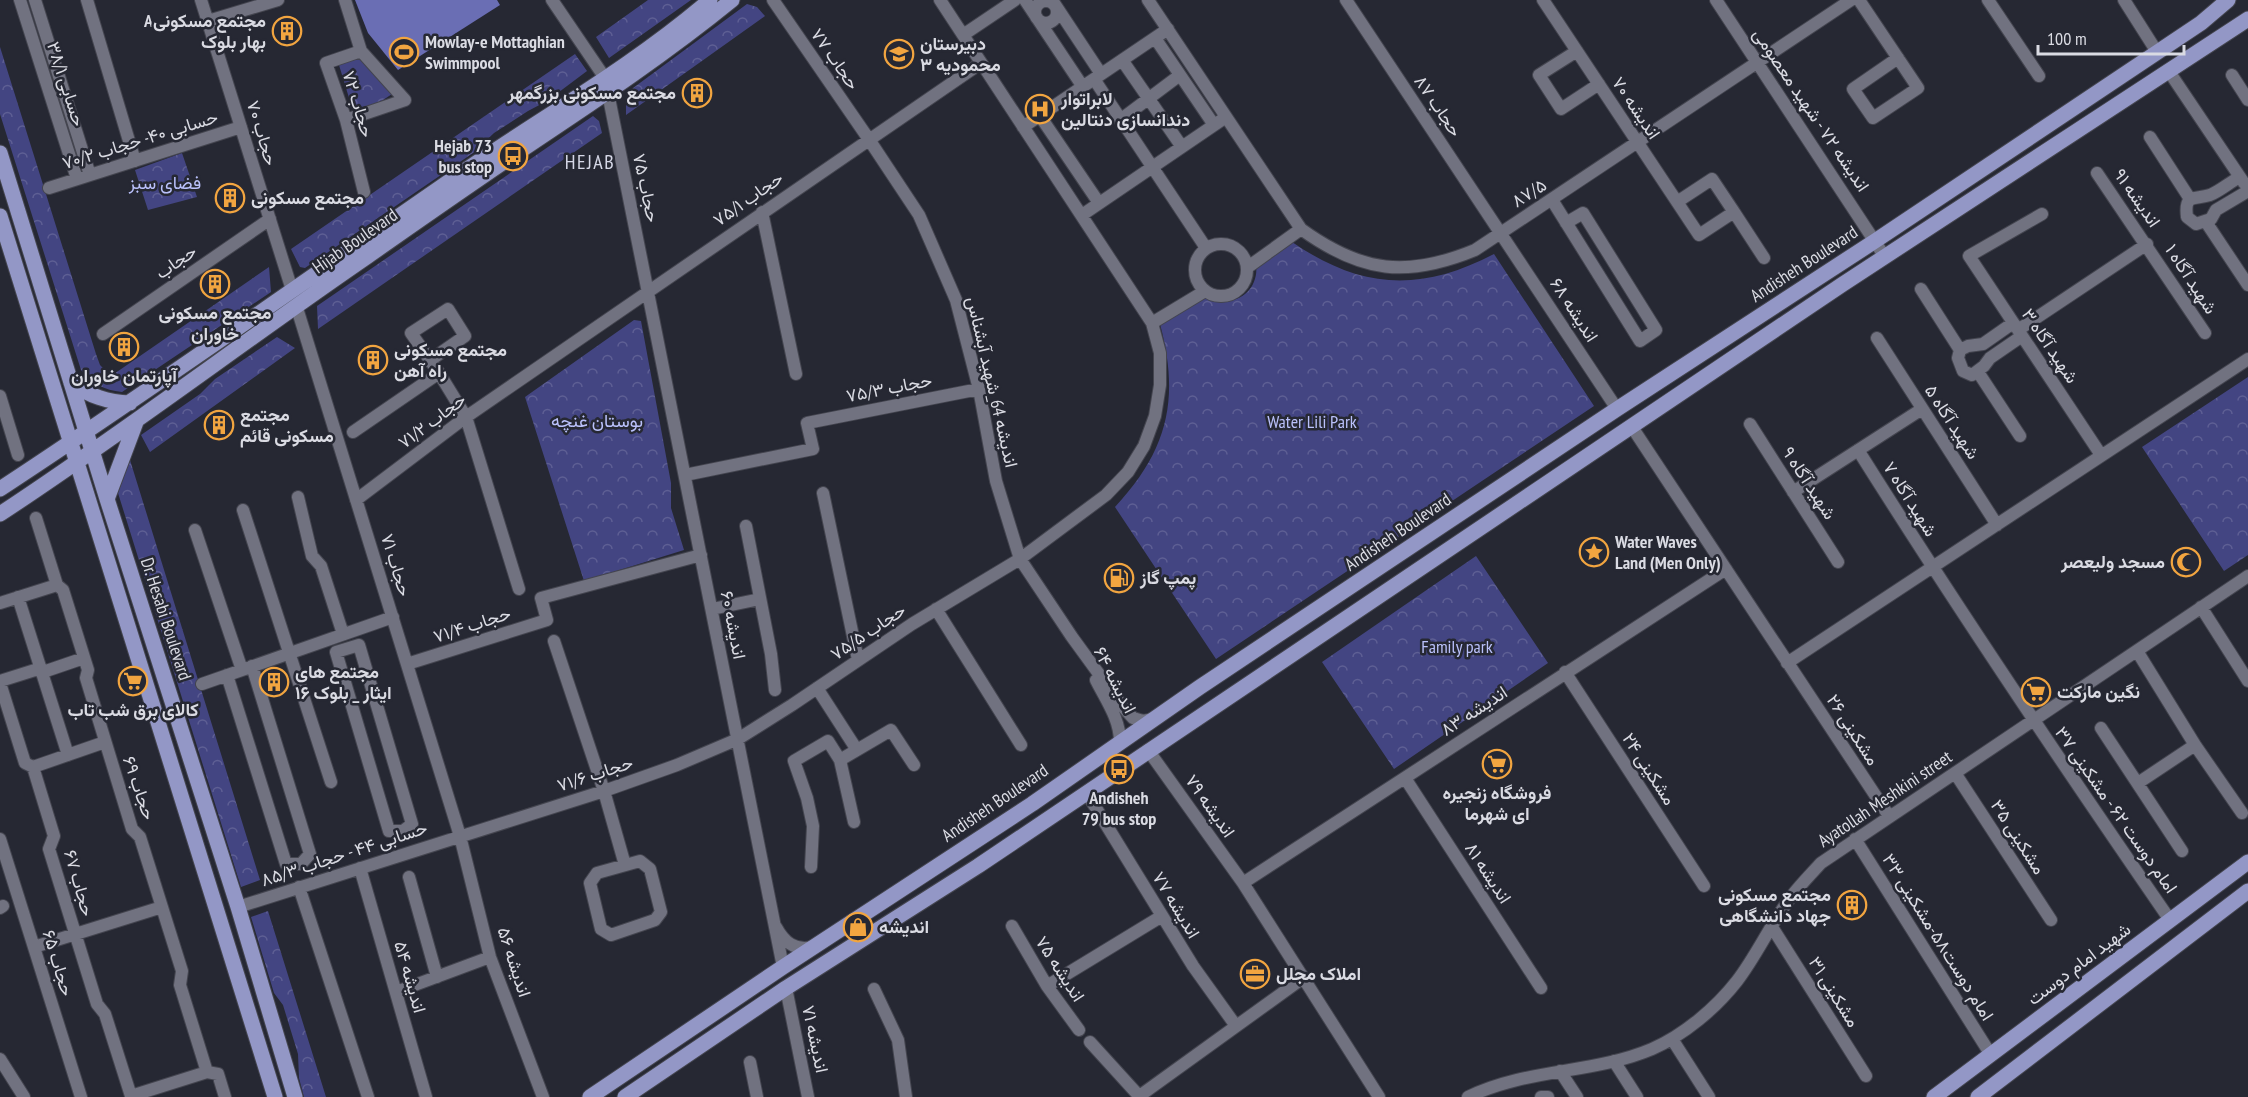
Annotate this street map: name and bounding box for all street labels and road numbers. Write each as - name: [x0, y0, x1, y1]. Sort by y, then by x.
- street label: حجاب ۷۷: [806, 24, 865, 94]
- street label: اندیشه ۷۲ - شهید معصومی: [1748, 24, 1875, 196]
- street label: حسابی ۳۸/۱: [42, 39, 91, 129]
- street label: حجاب ۷۲: [337, 68, 380, 140]
- street label: حجاب ۸۷: [1409, 70, 1467, 141]
- street label: اندیشه ۷۰: [1607, 72, 1666, 144]
- street label: حجاب ۷۰: [242, 98, 283, 168]
- street label: حسابی ۴۰- حجاب ۷۰/۲: [59, 105, 221, 174]
- street label: حجاب ۷۵: [628, 151, 665, 224]
- street label: اندیشه ۹۱: [2109, 164, 2166, 232]
- street label: حجاب ۷۵/۱: [708, 166, 787, 231]
- street label: ۸۷/۵: [1507, 173, 1551, 212]
- street label: Hijab Boulevard: [308, 203, 402, 278]
- street label: Andisheh Boulevard: [1746, 220, 1862, 307]
- street label: حجاب: [151, 239, 201, 284]
- street label: شهید آگاه ۱: [2160, 239, 2223, 318]
- street label: اندیشه ۶۸: [1545, 273, 1604, 346]
- street label: اندیشه 64_شهید آبشناس: [962, 294, 1023, 470]
- street label: شهید آگاه ۳: [2017, 304, 2084, 388]
- street label: حجاب ۷۵/۳: [844, 368, 934, 407]
- street label: شهید آگاه ۵: [1920, 380, 1985, 463]
- street label: حجاب ۷۱/۲: [393, 388, 470, 454]
- street label: شهید آگاه ۹: [1777, 442, 1842, 524]
- street label: شهید آگاه ۷: [1878, 457, 1943, 541]
- street label: Andisheh Boulevard: [1340, 487, 1455, 576]
- street label: حجاب ۷۱: [376, 531, 417, 599]
- street label: Dr. Hesabi Boulevard: [136, 555, 197, 683]
- street label: اندیشه ۶۰: [716, 589, 751, 661]
- street label: حجاب ۷۵/۵: [826, 598, 910, 665]
- street label: حجاب ۷۱/۴: [430, 601, 513, 648]
- street label: اندیشه ۶۴: [1089, 643, 1142, 717]
- street label: اندیشه ۸۳: [1436, 680, 1512, 741]
- street label: مشکینی ۲۶: [1822, 690, 1885, 770]
- street label: امام دوست ۶۲ - مشکینی ۳۷: [2049, 722, 2183, 898]
- street label: مشکینی ۲۴: [1617, 728, 1681, 809]
- street label: Ayatollah Meshkini street: [1813, 745, 1956, 852]
- street label: حجاب ۷۱/۶: [554, 750, 636, 797]
- street label: حجاب ۶۹: [118, 753, 161, 823]
- street label: Andisheh Boulevard: [937, 758, 1052, 847]
- street label: اندیشه ۷۹: [1180, 770, 1241, 842]
- street label: مشکینی ۳۵: [1986, 795, 2051, 878]
- street label: حسابی ۴۴ - حجاب ۸۵/۳: [258, 816, 430, 891]
- street label: اندیشه ۸۱: [1460, 838, 1517, 908]
- street label: حجاب ۶۷: [59, 847, 100, 919]
- street label: امام دوست۵۸-مشکینی ۳۳: [1877, 849, 1999, 1025]
- street label: اندیشه ۷۷: [1148, 867, 1205, 942]
- street label: شهید امام دوست: [2022, 917, 2136, 1011]
- street label: اندیشه ۵۶: [492, 924, 537, 1000]
- street label: حجاب ۶۵: [38, 927, 79, 999]
- street label: اندیشه ۷۵: [1031, 931, 1090, 1006]
- street label: اندیشه ۵۴: [389, 938, 432, 1015]
- street label: مشکینی ۳۱: [1804, 952, 1865, 1031]
- street label: اندیشه ۷۱: [797, 1003, 834, 1075]

